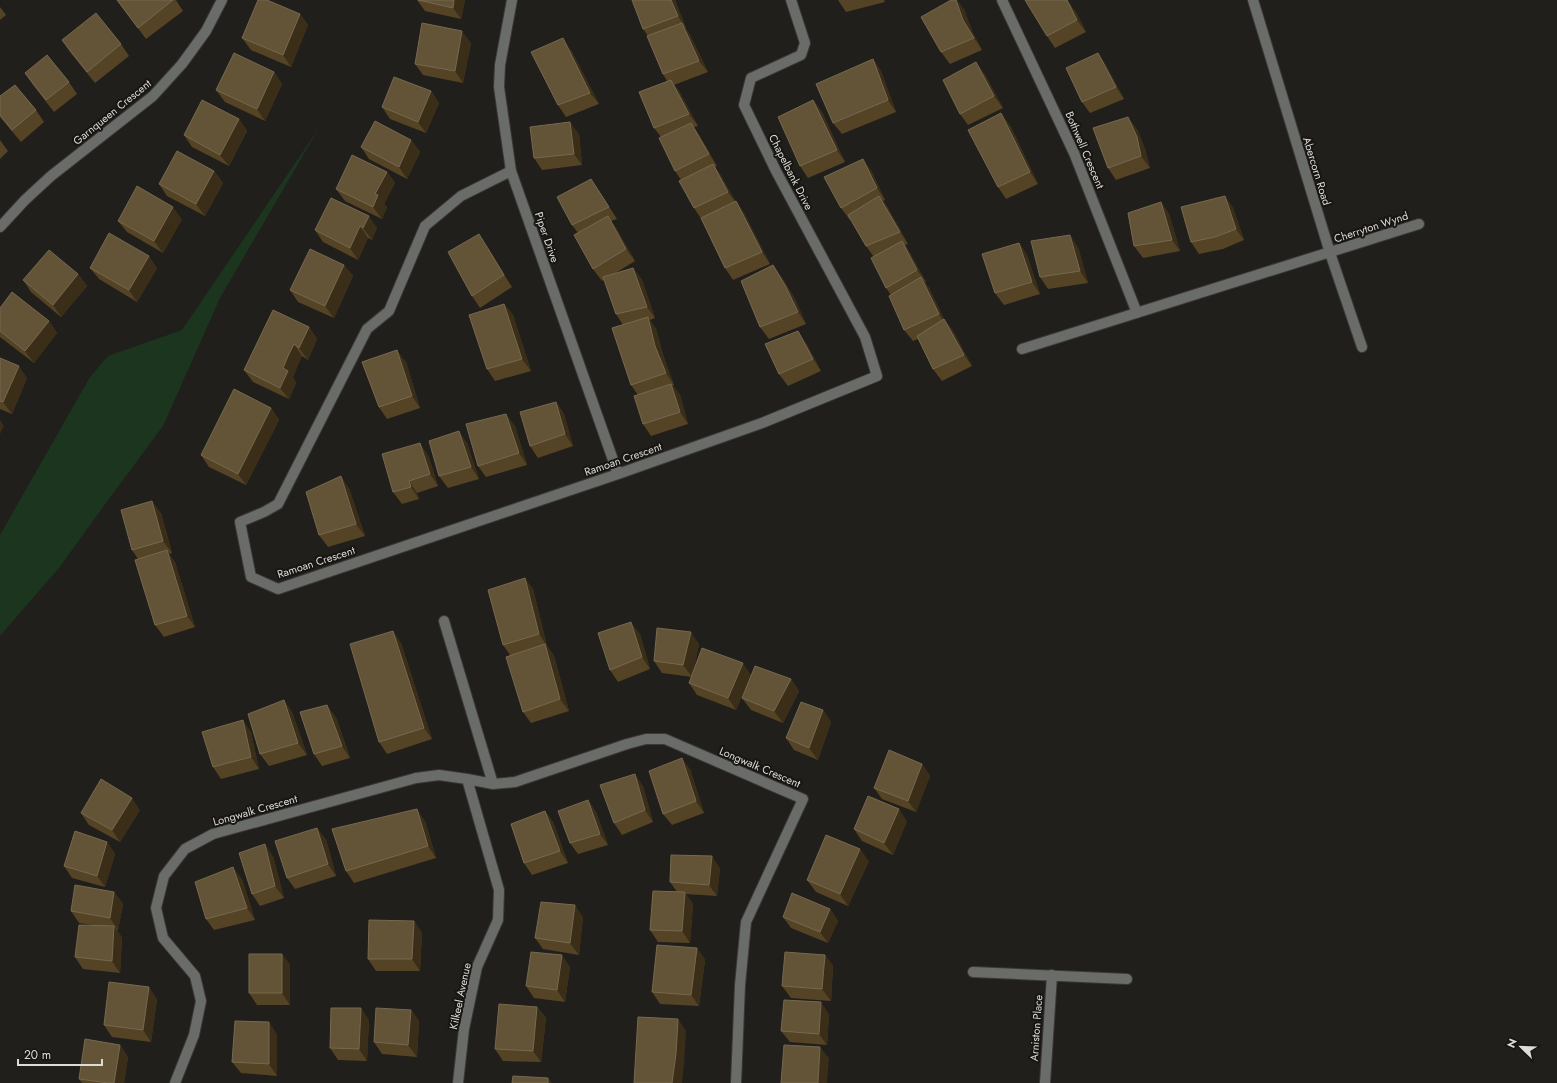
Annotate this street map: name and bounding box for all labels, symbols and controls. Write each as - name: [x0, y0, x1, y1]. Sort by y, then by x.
- street label: Garnqueen Crescent: [70, 75, 155, 149]
- street label: Bothwell Crescent: [1062, 109, 1109, 191]
- street label: Chapelbank Drive: [765, 131, 817, 213]
- street label: Abercorn Road: [1299, 135, 1335, 207]
- street label: Cherryton Wynd: [1332, 207, 1410, 247]
- street label: Piper Drive: [531, 210, 563, 265]
- street label: Ramoan Crescent: [582, 438, 664, 480]
- street label: Ramoan Crescent: [275, 542, 357, 582]
- street label: Longwalk Crescent: [717, 743, 804, 792]
- street label: Longwalk Crescent: [211, 790, 299, 830]
- street label: Kilkeel Avenue: [445, 961, 475, 1031]
- street label: Arniston Place: [1026, 994, 1046, 1062]
- north arrow: [1501, 1027, 1541, 1067]
- text: N: [1503, 1036, 1521, 1050]
- scale bar: [18, 1041, 102, 1067]
- text: 20 m: [24, 1046, 51, 1064]

